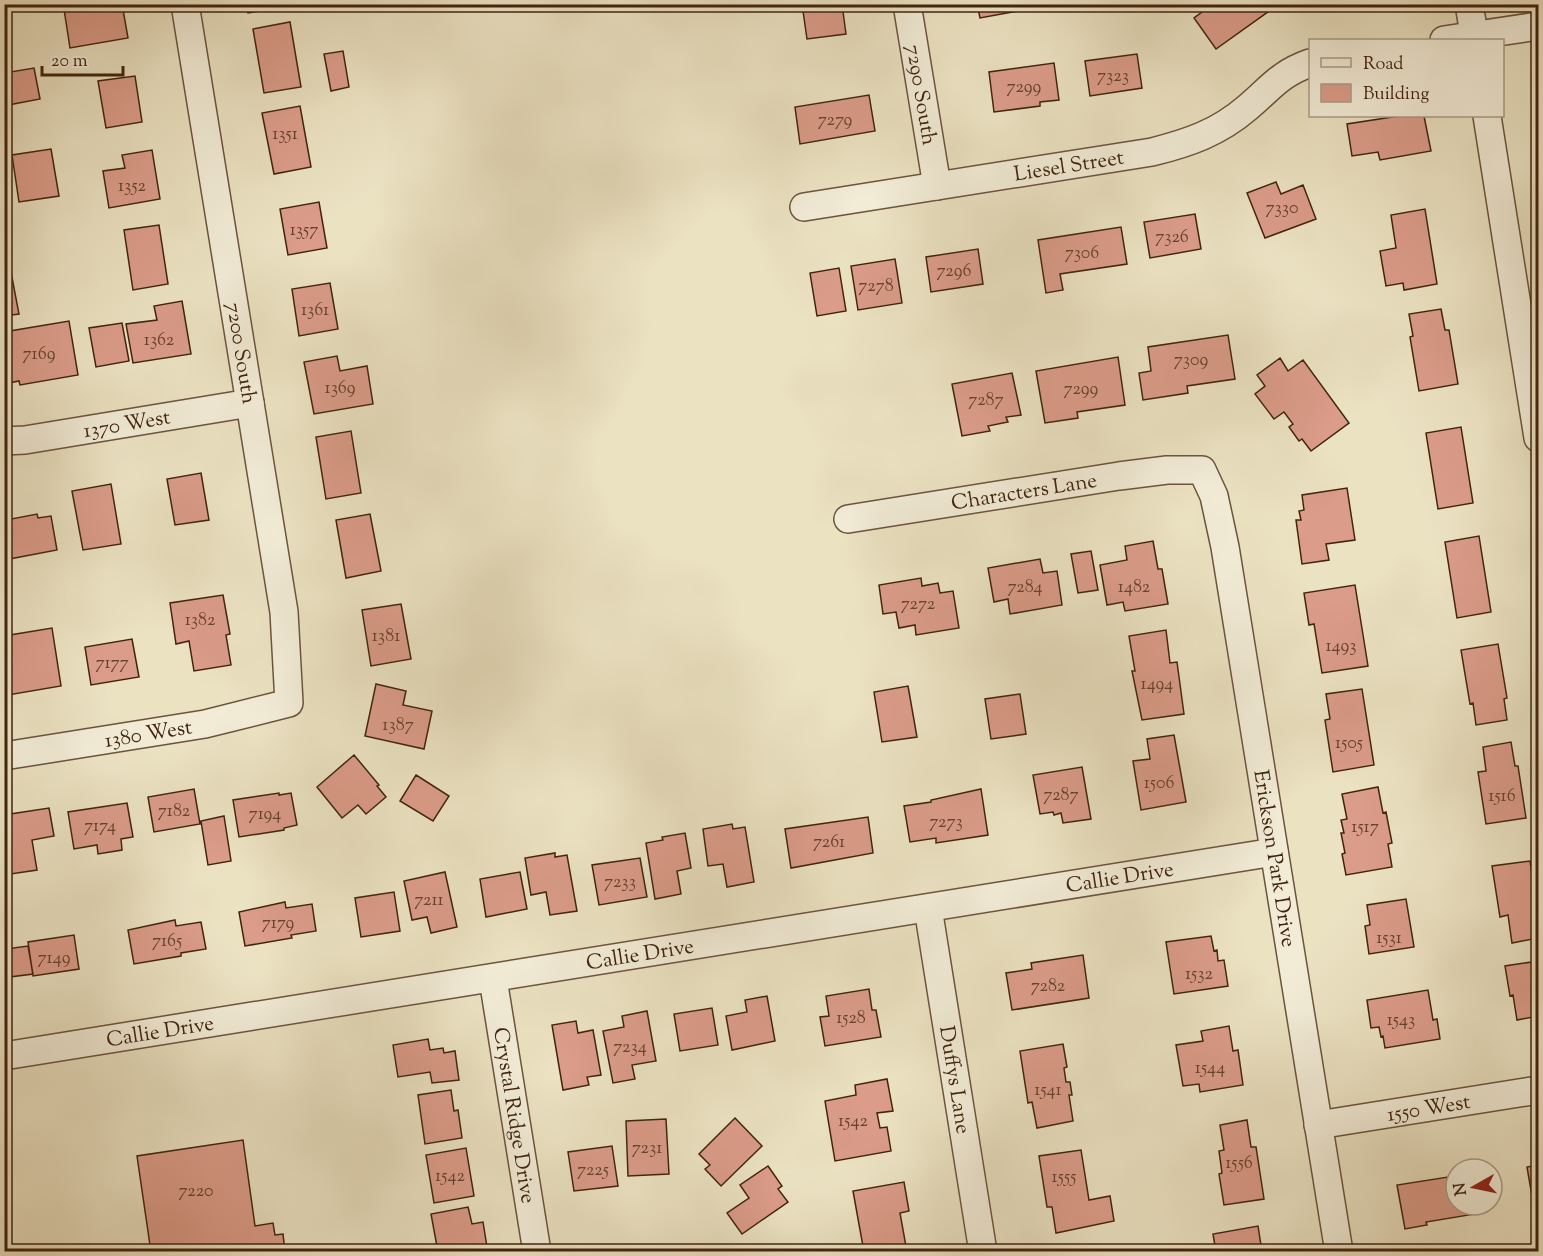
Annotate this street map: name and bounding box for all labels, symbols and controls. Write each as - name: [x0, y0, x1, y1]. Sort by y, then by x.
- scale bar: [42, 39, 123, 77]
- legend: [1309, 39, 1504, 117]
- street label: 7290 South: [897, 43, 943, 148]
- text: 20 m: [51, 49, 88, 75]
- text: Road: [1363, 52, 1403, 78]
- house number: 7323: [1097, 64, 1129, 90]
- house number: 7299: [1007, 75, 1042, 101]
- text: Building: [1363, 82, 1429, 108]
- house number: 7279: [818, 108, 853, 134]
- house number: 1351: [272, 122, 298, 148]
- street label: Liesel Street: [1012, 144, 1126, 191]
- house number: 1352: [118, 174, 147, 200]
- house number: 7330: [1266, 196, 1298, 222]
- house number: 1357: [290, 218, 318, 244]
- house number: 7326: [1155, 225, 1189, 251]
- house number: 7306: [1065, 241, 1099, 267]
- house number: 7296: [937, 259, 972, 285]
- house number: 7278: [858, 274, 894, 300]
- house number: 1361: [301, 298, 329, 324]
- street label: 7200 South: [217, 300, 263, 406]
- house number: 1362: [144, 328, 175, 354]
- house number: 7169: [23, 342, 56, 368]
- house number: 7309: [1174, 348, 1208, 374]
- house number: 1369: [325, 376, 356, 402]
- house number: 7299: [1064, 377, 1099, 403]
- house number: 7287: [968, 388, 1004, 414]
- street label: 1370 West: [81, 403, 173, 447]
- street label: Characters Lane: [949, 467, 1099, 519]
- house number: 7284: [1007, 575, 1043, 601]
- house number: 1482: [1118, 575, 1151, 601]
- house number: 7272: [901, 592, 936, 618]
- house number: 1382: [185, 608, 216, 634]
- house number: 1381: [372, 624, 400, 650]
- house number: 1493: [1325, 634, 1357, 660]
- house number: 7177: [95, 651, 129, 677]
- house number: 1494: [1141, 672, 1173, 698]
- street label: 1380 West: [103, 713, 194, 757]
- house number: 1387: [382, 713, 414, 739]
- house number: 1505: [1335, 731, 1363, 757]
- street label: Erickson Park Drive: [1244, 768, 1302, 950]
- house number: 1506: [1144, 771, 1174, 797]
- house number: 7287: [1043, 783, 1079, 809]
- house number: 1516: [1488, 784, 1516, 810]
- house number: 7182: [158, 799, 191, 825]
- house number: 7194: [249, 802, 281, 828]
- house number: 7273: [929, 810, 963, 836]
- house number: 7174: [84, 814, 116, 840]
- house number: 1517: [1351, 815, 1379, 841]
- house number: 7261: [813, 830, 845, 856]
- street label: Callie Drive: [1064, 855, 1176, 902]
- house number: 7233: [604, 870, 636, 896]
- house number: 7211: [414, 888, 444, 914]
- house number: 7179: [262, 911, 295, 937]
- house number: 1531: [1376, 926, 1402, 952]
- house number: 7165: [152, 929, 182, 955]
- street label: Callie Drive: [584, 932, 696, 979]
- house number: 7149: [38, 946, 71, 972]
- house number: 1532: [1185, 962, 1214, 988]
- house number: 7282: [1031, 974, 1066, 1000]
- house number: 1528: [836, 1006, 866, 1032]
- house number: 1543: [1387, 1008, 1415, 1034]
- street label: Callie Drive: [104, 1009, 216, 1056]
- street label: Duffys Lane: [930, 1024, 977, 1136]
- street label: Crystal Ridge Drive: [484, 1025, 542, 1206]
- house number: 7234: [613, 1035, 647, 1061]
- house number: 1544: [1195, 1056, 1225, 1082]
- house number: 1541: [1034, 1078, 1062, 1104]
- street label: 1550 West: [1385, 1088, 1473, 1131]
- house number: 1542: [838, 1109, 868, 1135]
- house number: 7231: [632, 1136, 662, 1162]
- house number: 1556: [1225, 1151, 1253, 1177]
- north arrow: [1444, 1157, 1504, 1217]
- house number: 7225: [577, 1158, 609, 1184]
- house number: 1542: [435, 1164, 465, 1190]
- house number: 1555: [1052, 1165, 1076, 1191]
- house number: 7220: [178, 1179, 214, 1205]
- text: N: [1449, 1181, 1474, 1197]

